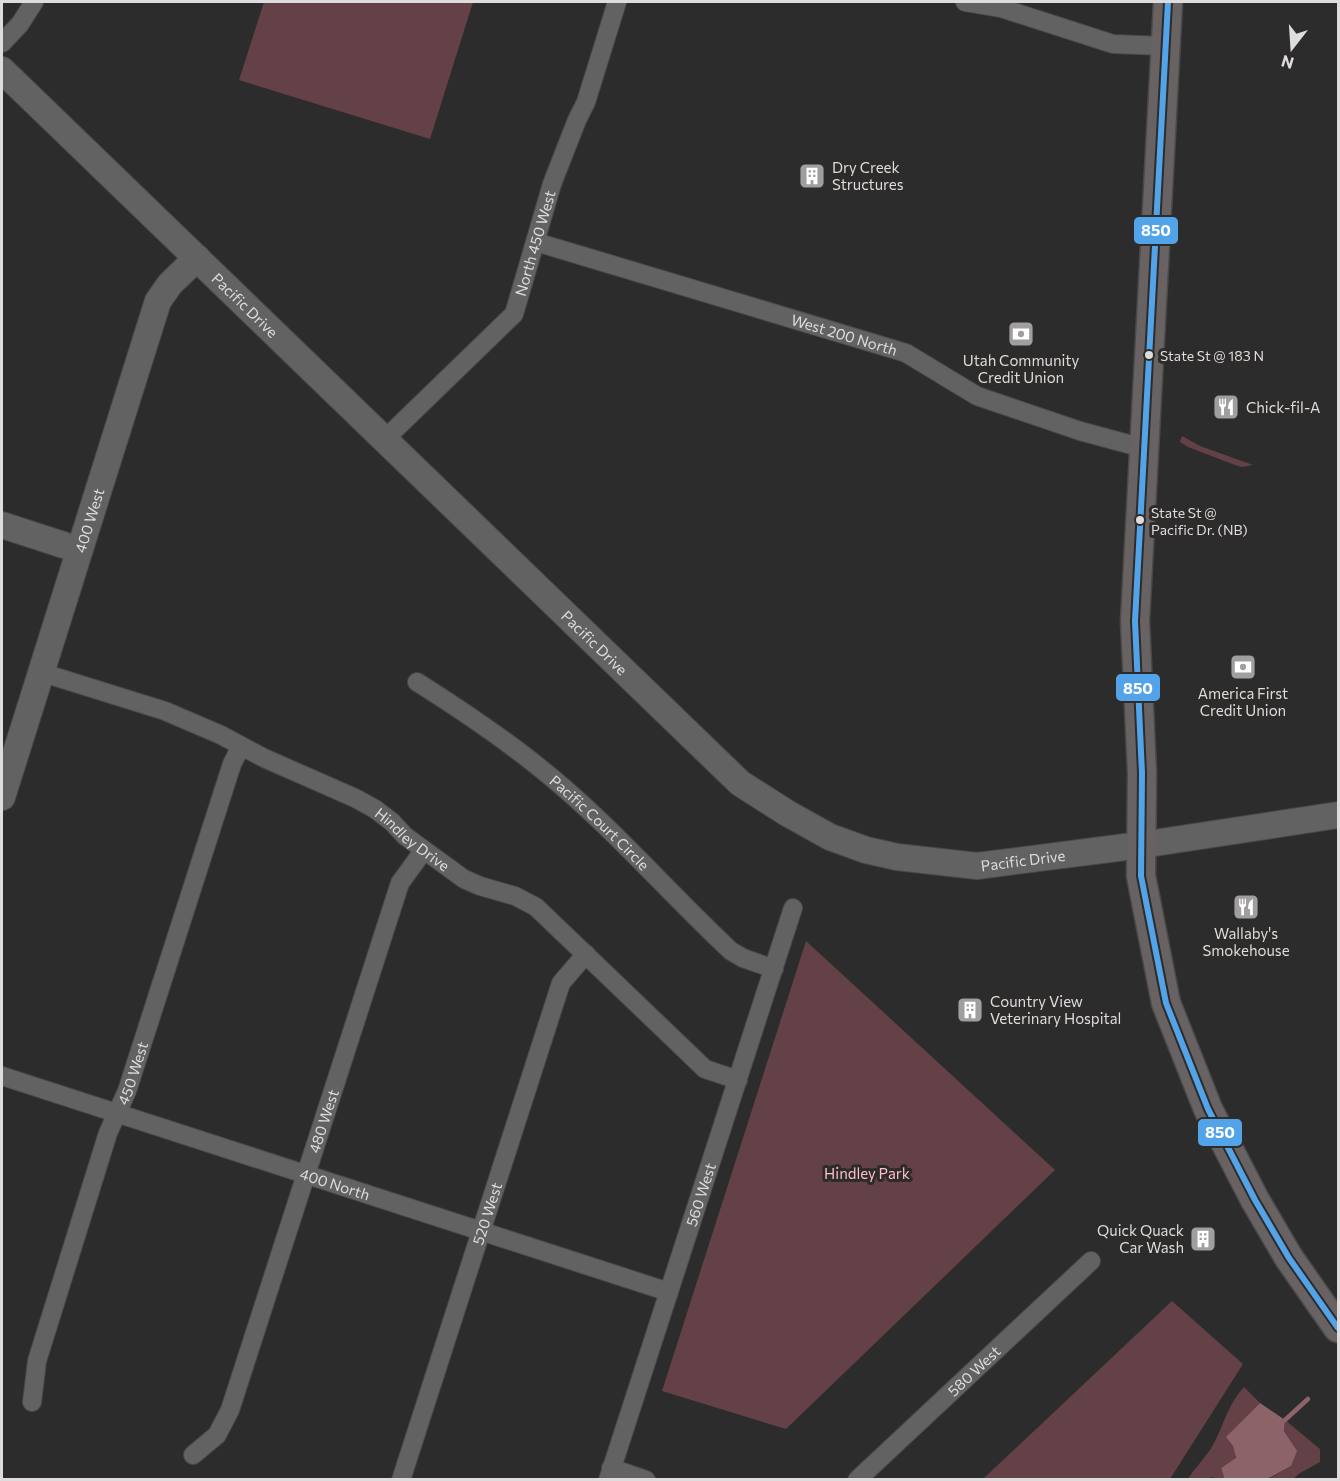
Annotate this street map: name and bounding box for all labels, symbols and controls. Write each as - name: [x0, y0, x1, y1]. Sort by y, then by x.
- north arrow: [1262, 18, 1322, 78]
- text: N: [1279, 52, 1296, 74]
- place label: Dry Creek Structures: [832, 158, 904, 193]
- building icon: Dry Creek Structures: [797, 161, 827, 191]
- street label: North 450 West: [511, 188, 559, 298]
- line badge: 850: [1133, 216, 1179, 245]
- text: 850: [1141, 220, 1171, 239]
- street label: Pacific Drive: [208, 269, 282, 341]
- street label: West 200 North: [789, 310, 900, 359]
- bank icon: Utah Community Credit Union: [1006, 319, 1036, 349]
- place label: State St @ 183 N: [1160, 347, 1264, 364]
- marker: State St @ 183 N: [1143, 349, 1155, 361]
- place label: Utah Community Credit Union: [963, 351, 1080, 386]
- restaurant icon: Chick-fil-A: [1211, 392, 1241, 422]
- place label: Chick-fil-A: [1246, 398, 1320, 416]
- street label: 400 West: [70, 486, 108, 555]
- place label: State St @ Pacific Dr. (NB): [1151, 504, 1248, 538]
- marker: State St @ Pacific Dr. (NB): [1134, 514, 1146, 526]
- street label: Pacific Drive: [558, 607, 631, 679]
- bank icon: America First Credit Union: [1228, 652, 1258, 682]
- line badge: 850: [1115, 673, 1161, 702]
- text: 850: [1123, 678, 1153, 697]
- place label: America First Credit Union: [1198, 684, 1288, 719]
- street label: Pacific Court Circle: [546, 771, 653, 874]
- street label: Hindley Drive: [372, 803, 453, 875]
- street label: Pacific Drive: [980, 846, 1066, 874]
- restaurant icon: Wallaby's Smokehouse: [1231, 892, 1261, 922]
- place label: Wallaby's Smokehouse: [1202, 924, 1290, 959]
- place label: Country View Veterinary Hospital: [990, 992, 1121, 1027]
- building icon: Country View Veterinary Hospital: [955, 995, 985, 1025]
- street label: 450 West: [113, 1039, 151, 1107]
- street label: 480 West: [305, 1087, 342, 1155]
- line badge: 850: [1197, 1118, 1243, 1147]
- text: 850: [1205, 1122, 1235, 1141]
- street label: 560 West: [682, 1161, 719, 1229]
- street label: 400 North: [298, 1164, 372, 1204]
- park label: Hindley Park: [824, 1164, 910, 1182]
- street label: 520 West: [468, 1180, 505, 1247]
- place label: Quick Quack Car Wash: [1097, 1221, 1184, 1256]
- building icon: Quick Quack Car Wash: [1188, 1224, 1218, 1254]
- street label: 580 West: [944, 1342, 1004, 1400]

